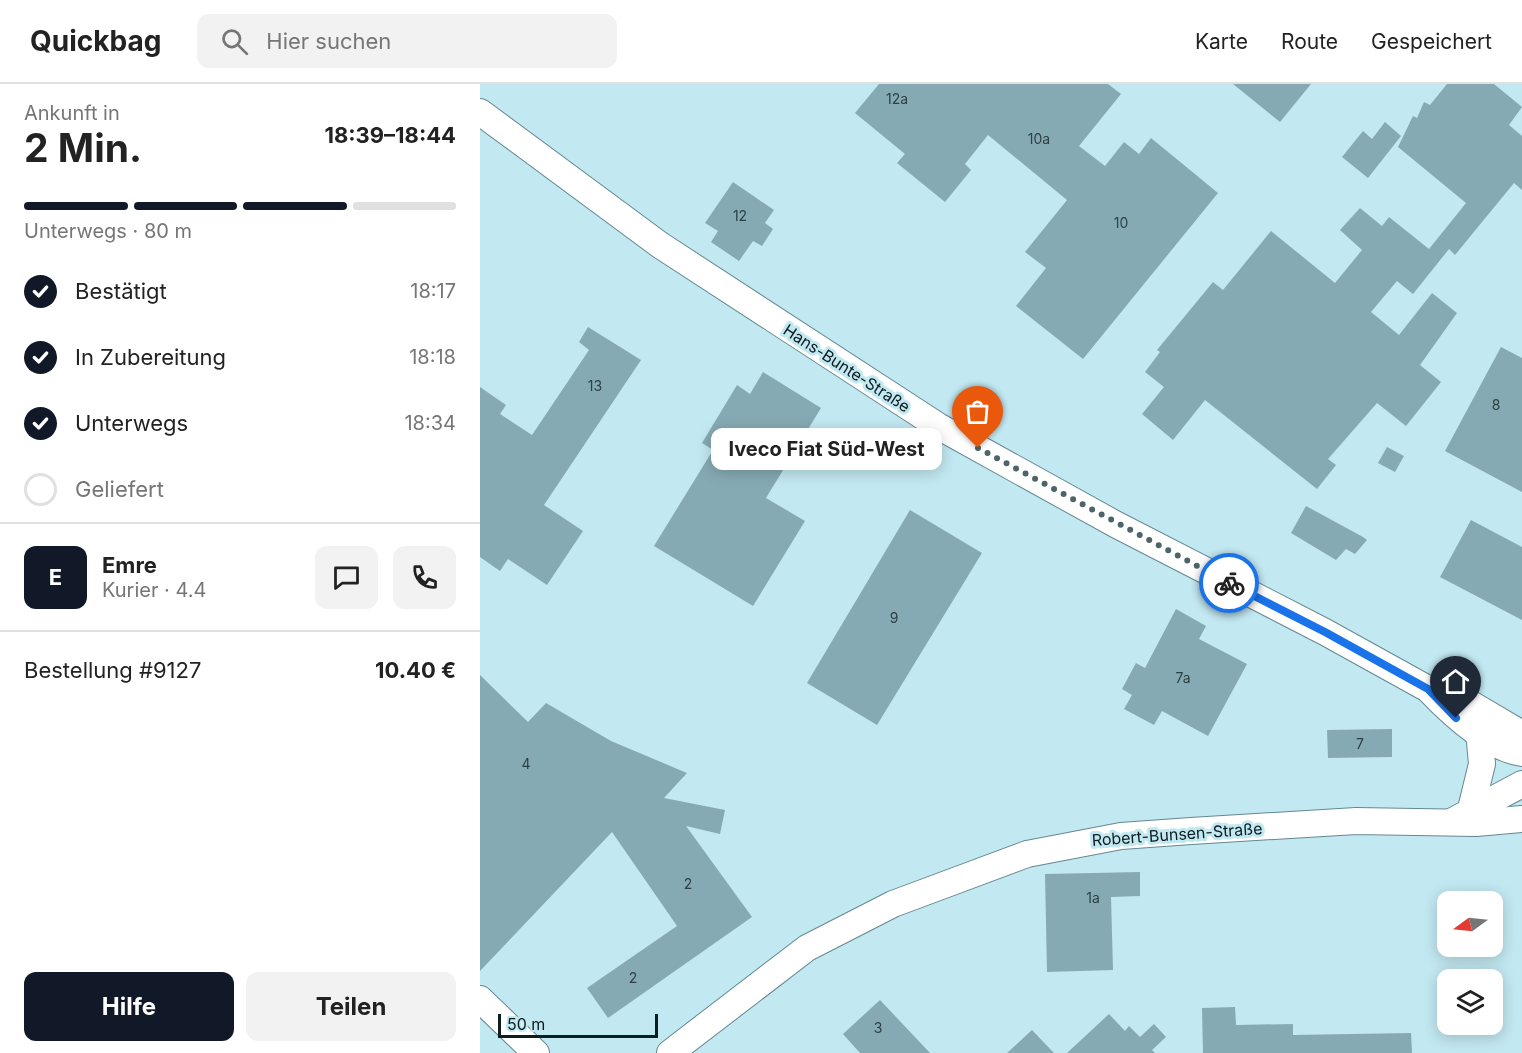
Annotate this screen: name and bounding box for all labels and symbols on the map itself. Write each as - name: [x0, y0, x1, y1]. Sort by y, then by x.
- house number: 12a: [886, 90, 908, 107]
- house number: 10a: [1028, 130, 1050, 147]
- house number: 12: [733, 207, 747, 224]
- house number: 10: [1114, 214, 1128, 231]
- street label: Hans-Bunte-Straße: [780, 320, 914, 416]
- house number: 13: [588, 377, 602, 394]
- pin: [952, 386, 1003, 448]
- house number: 8: [1492, 396, 1500, 413]
- callout: Iveco Fiat Süd-West: [711, 427, 942, 469]
- courier: [1199, 553, 1259, 613]
- house number: 9: [890, 609, 898, 626]
- pin: [1430, 656, 1481, 718]
- house number: 7a: [1175, 669, 1191, 686]
- house number: 7: [1356, 735, 1364, 752]
- house number: 4: [521, 755, 531, 772]
- street label: Robert-Bunsen-Straße: [1091, 818, 1263, 850]
- house number: 2: [684, 875, 692, 892]
- house number: 1a: [1086, 889, 1100, 906]
- north arrow: [1437, 891, 1503, 957]
- house number: 2: [629, 969, 637, 986]
- scale bar: [498, 1011, 658, 1038]
- house number: 3: [874, 1019, 882, 1036]

